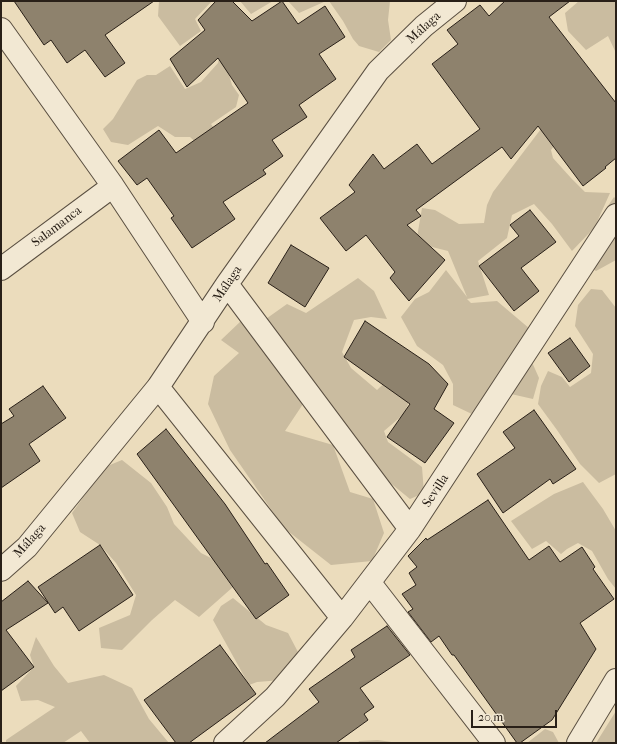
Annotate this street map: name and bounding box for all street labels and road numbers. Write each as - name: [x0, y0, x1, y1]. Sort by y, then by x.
- street label: Málaga: [404, 9, 444, 47]
- street label: Salamanca: [29, 203, 85, 251]
- street label: Málaga: [210, 263, 246, 305]
- street label: Sevilla: [419, 471, 453, 511]
- street label: Málaga: [11, 521, 49, 561]

